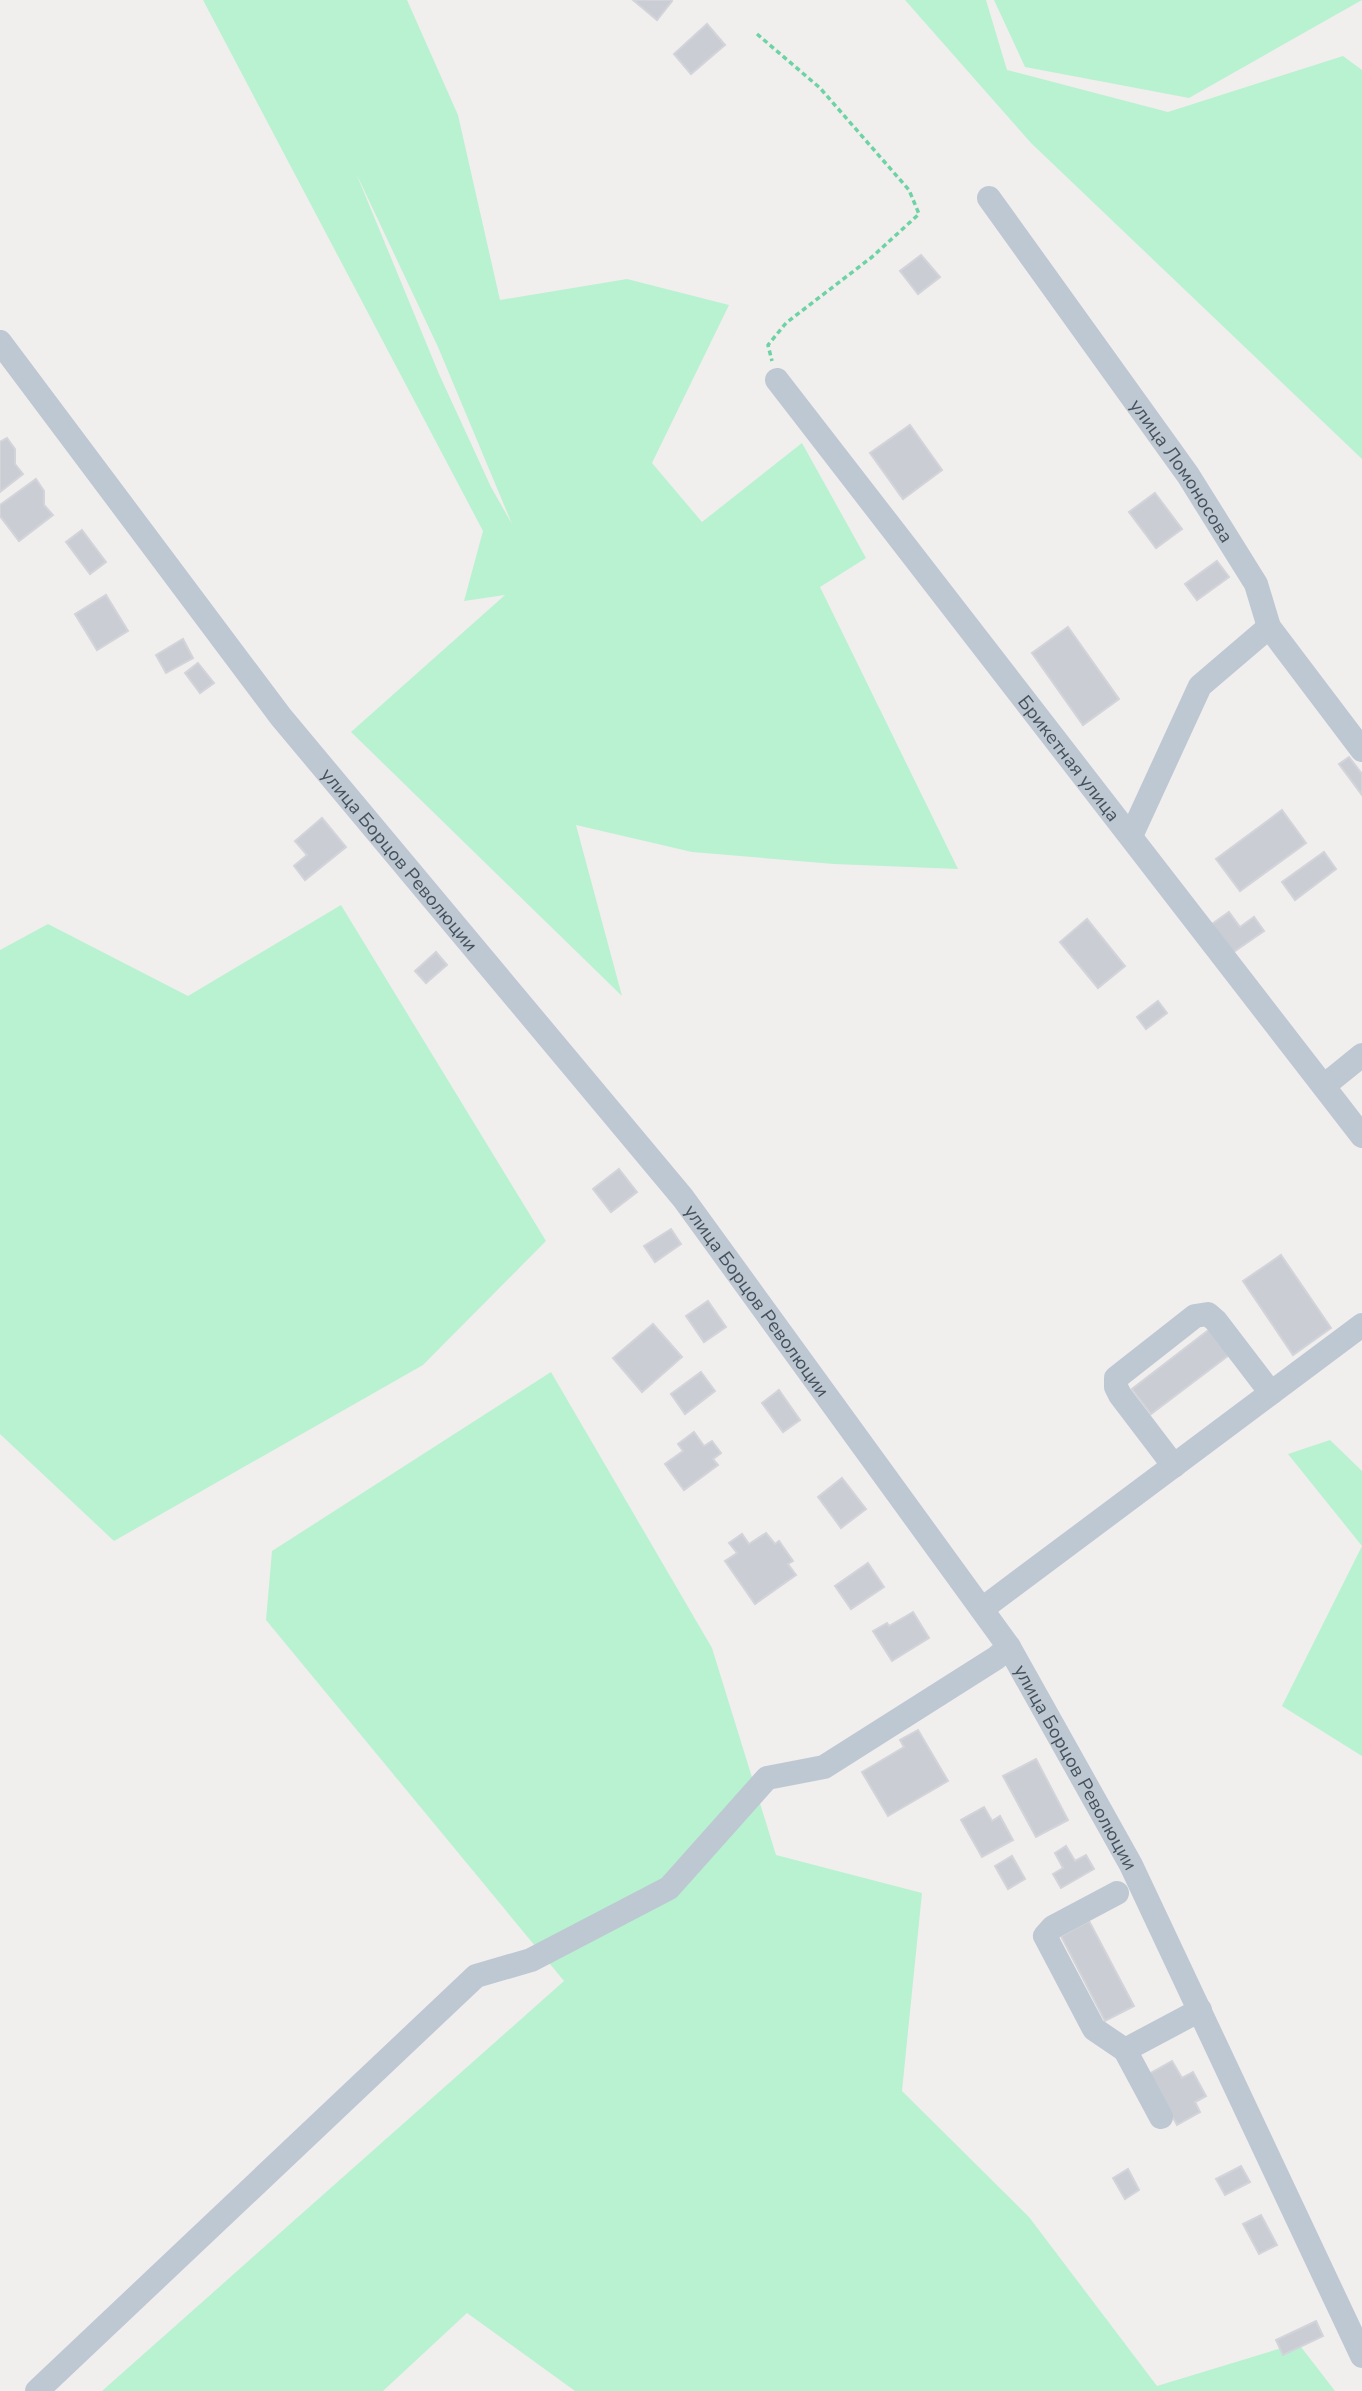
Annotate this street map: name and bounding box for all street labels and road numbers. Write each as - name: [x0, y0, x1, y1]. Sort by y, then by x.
- street label: улица Ломоносова: [1123, 394, 1239, 548]
- street label: Брикетная улица: [1012, 690, 1126, 827]
- street label: улица Борцов Революции: [315, 763, 484, 957]
- street label: улица Борцов Революции: [678, 1199, 835, 1403]
- street label: улица Борцов Революции: [1007, 1660, 1143, 1875]

